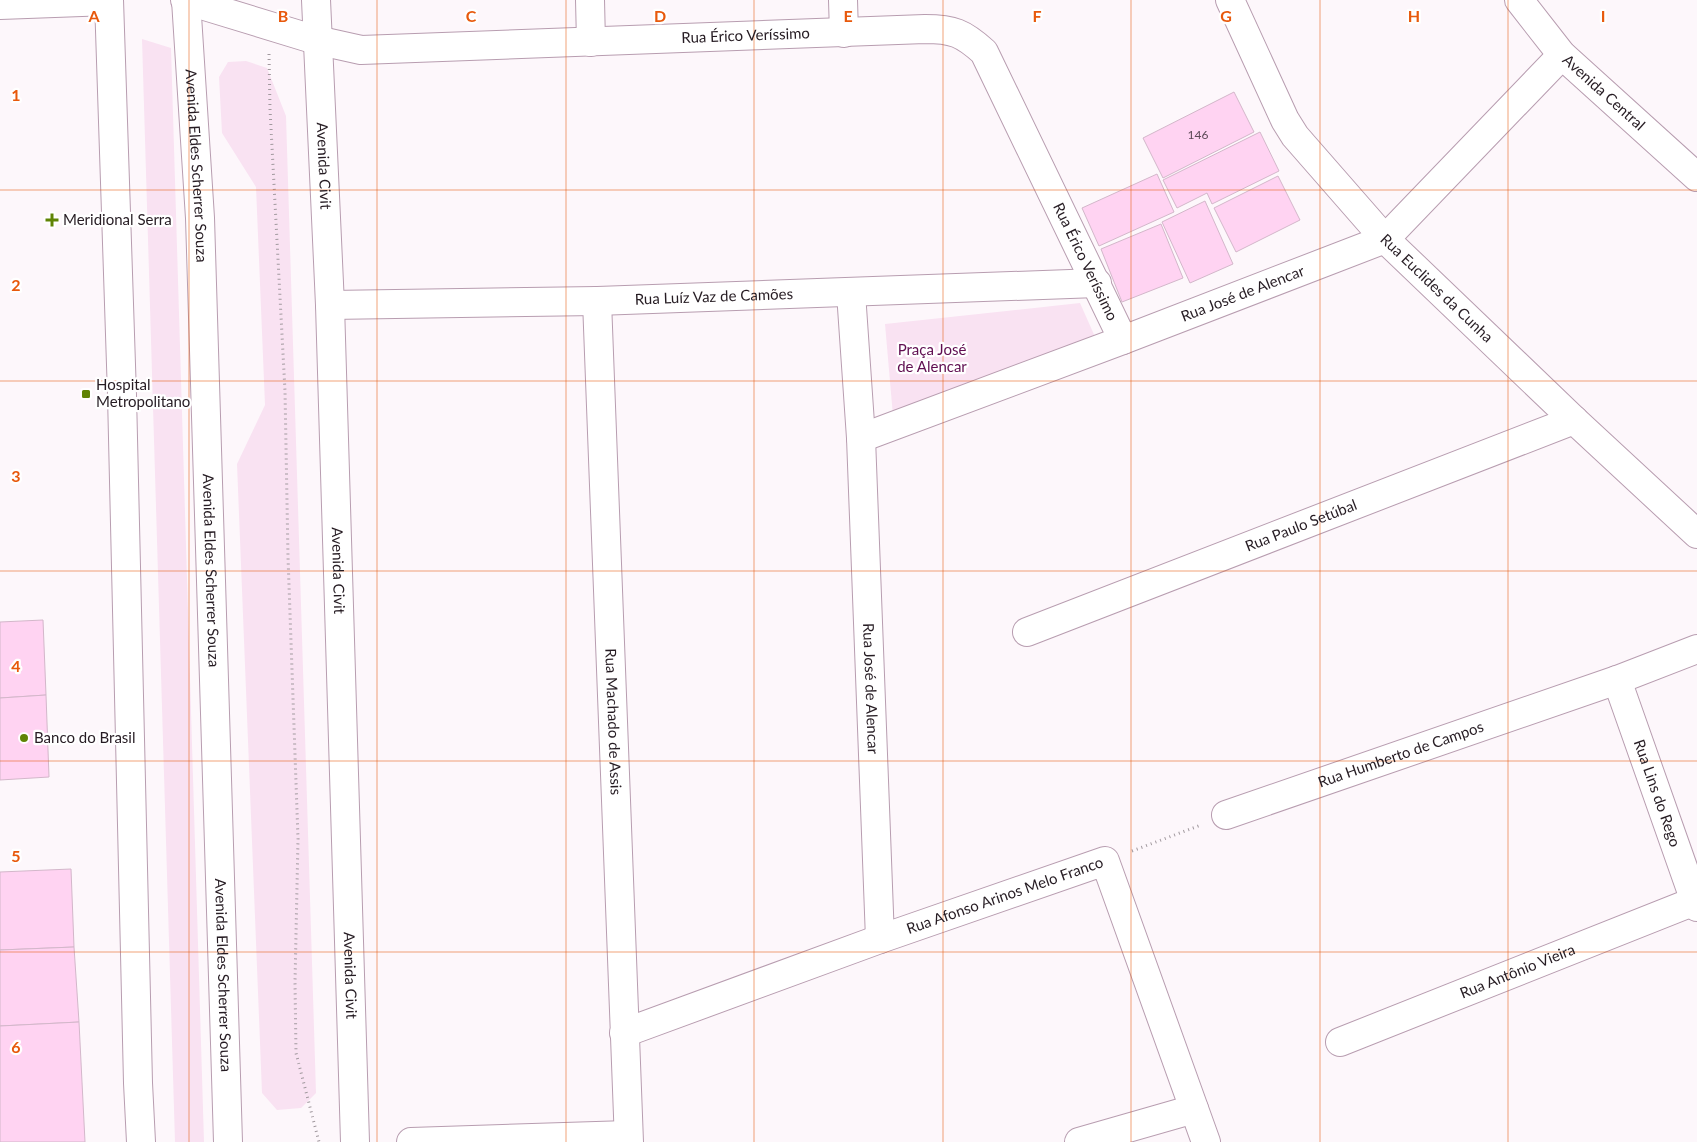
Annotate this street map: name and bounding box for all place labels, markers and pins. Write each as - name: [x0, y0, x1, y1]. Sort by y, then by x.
- place label: Meridional Serra: [63, 210, 172, 228]
- marker: Meridional Serra: [45, 213, 59, 227]
- place label: Hospital Metropolitano: [96, 375, 190, 410]
- marker: Hospital Metropolitano: [80, 388, 92, 400]
- place label: Banco do Brasil: [34, 728, 135, 746]
- marker: Banco do Brasil: [18, 732, 30, 744]

